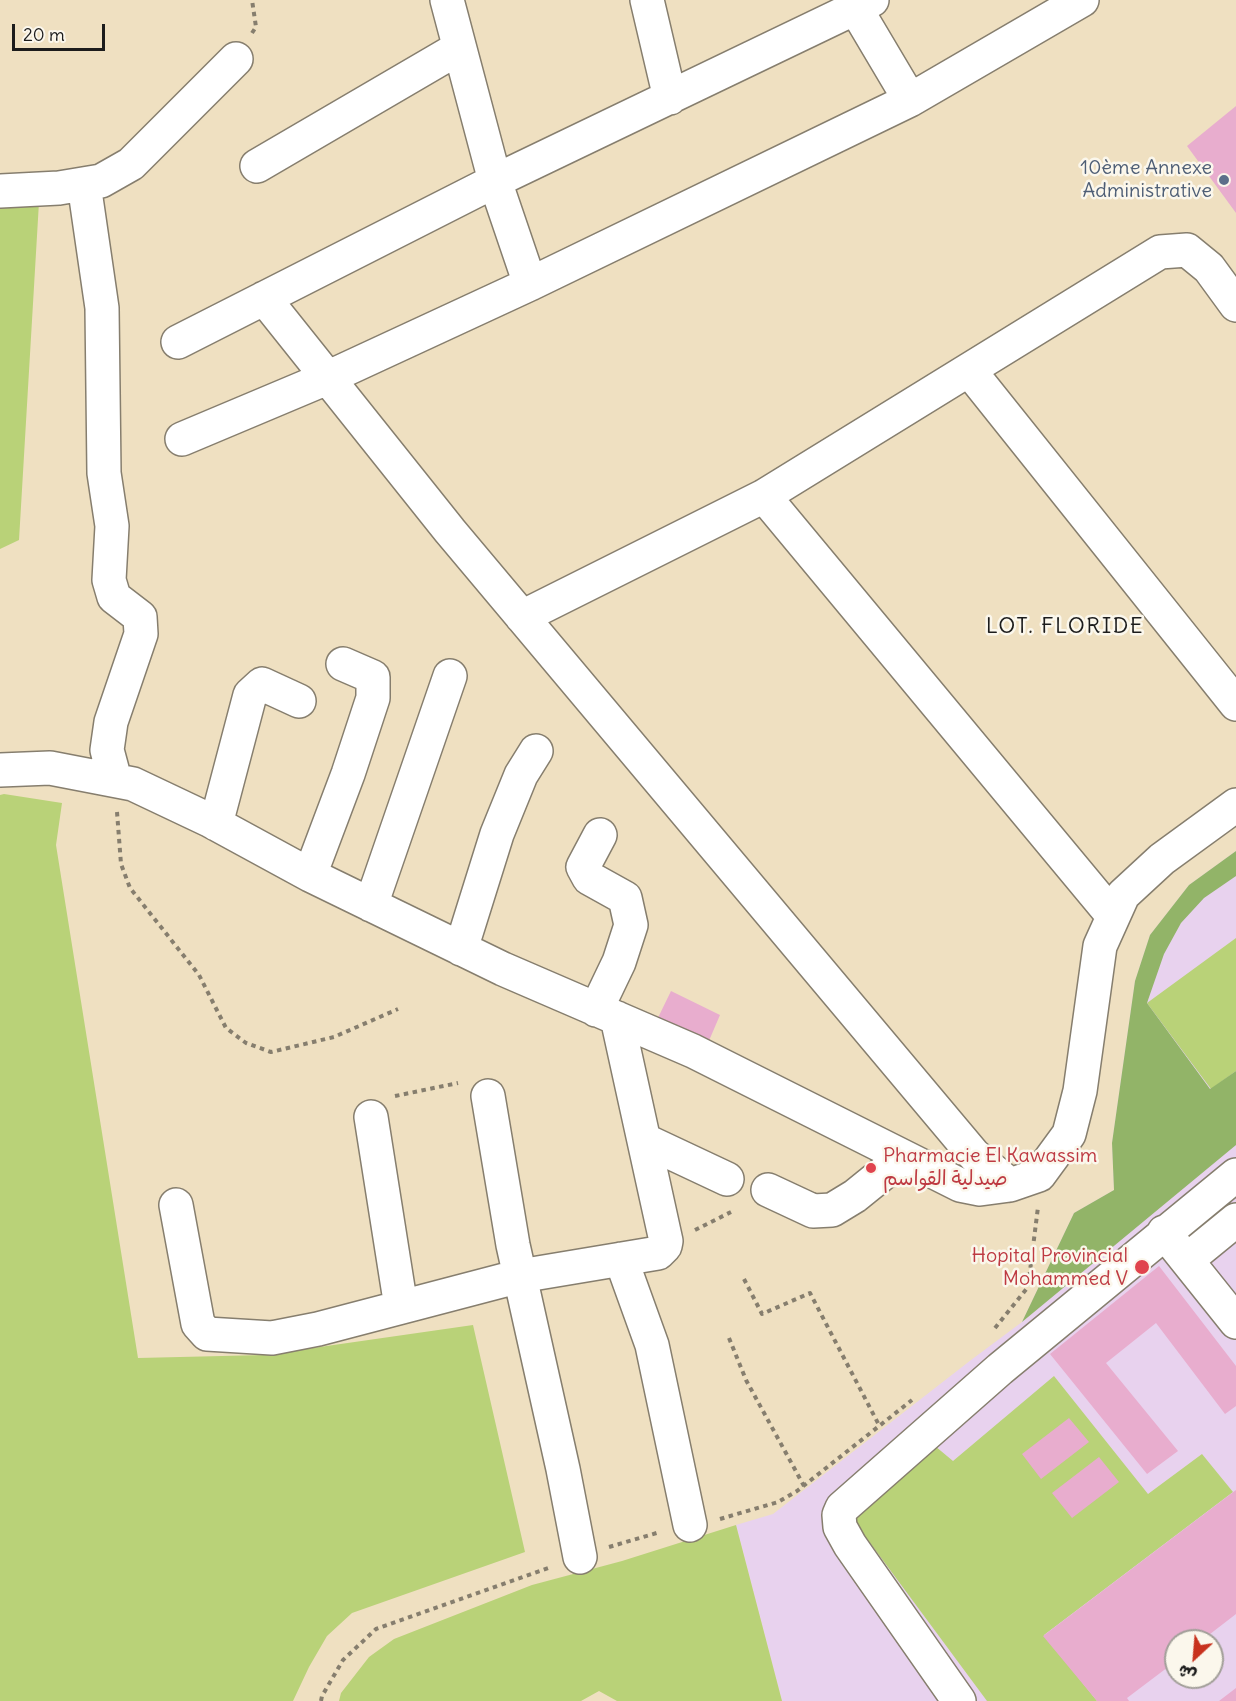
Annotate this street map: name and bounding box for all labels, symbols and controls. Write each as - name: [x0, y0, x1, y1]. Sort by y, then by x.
- scale bar: [15, 12, 108, 50]
- text: 20 m: [23, 23, 65, 46]
- place label: 10ème Annexe Administrative: [1080, 156, 1212, 203]
- marker: 10ème Annexe Administrative: [1217, 173, 1231, 187]
- district label: LOT. FLORIDE: [986, 614, 1144, 640]
- place label: Pharmacie El Kawassim صيدلية القواسم: [883, 1144, 1097, 1191]
- marker: Pharmacie El Kawassim صيدلية القواسم: [864, 1161, 878, 1175]
- place label: Hopital Provincial Mohammed V: [972, 1244, 1128, 1291]
- marker: Hopital Provincial Mohammed V: [1133, 1258, 1151, 1276]
- north arrow: [1164, 1629, 1224, 1689]
- text: ش: [1175, 1661, 1199, 1686]

